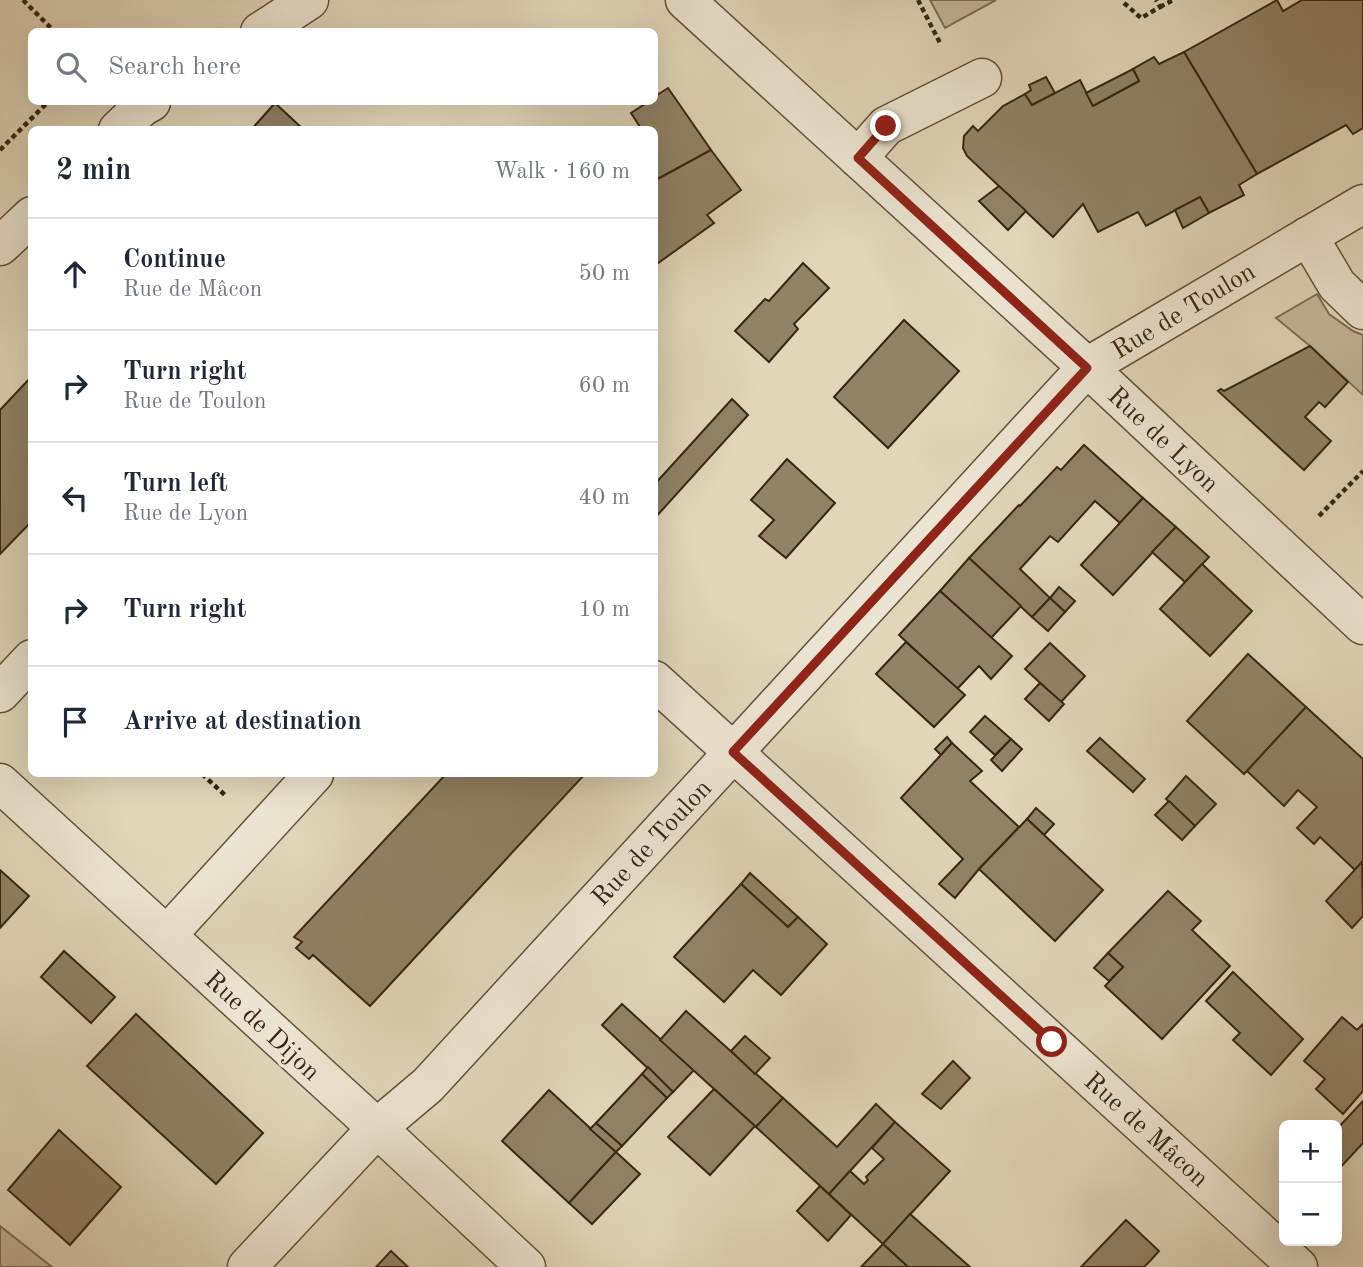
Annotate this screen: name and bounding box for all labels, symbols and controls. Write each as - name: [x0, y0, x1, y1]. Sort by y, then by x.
- search box: [28, 28, 658, 105]
- icon: search: [52, 48, 90, 86]
- text: Search here: [108, 54, 241, 80]
- route end: [870, 110, 901, 141]
- text: 2 min: [56, 156, 131, 186]
- text: Walk · 160 m: [494, 160, 630, 183]
- text: Continue: [123, 247, 226, 273]
- icon: ahead: [56, 255, 94, 293]
- street label: Rue de Toulon: [1108, 259, 1260, 365]
- text: 50 m: [579, 262, 630, 285]
- text: Rue de Mâcon: [123, 278, 262, 301]
- text: Turn right: [123, 359, 246, 385]
- icon: right: [56, 367, 94, 405]
- text: 60 m: [579, 374, 630, 397]
- street label: Rue de Lyon: [1102, 383, 1223, 498]
- text: Rue de Toulon: [123, 390, 266, 413]
- text: Turn left: [123, 471, 228, 497]
- icon: left: [56, 479, 94, 517]
- text: 40 m: [579, 486, 630, 509]
- text: Rue de Lyon: [123, 502, 248, 525]
- icon: right: [56, 591, 94, 629]
- text: Turn right: [123, 597, 246, 623]
- text: 10 m: [579, 598, 630, 621]
- icon: arrive: [56, 703, 94, 741]
- text: Arrive at destination: [123, 709, 362, 735]
- street label: Rue de Toulon: [588, 775, 717, 912]
- street label: Rue de Dijon: [199, 967, 324, 1086]
- route start: [1036, 1026, 1067, 1057]
- street label: Rue de Mâcon: [1078, 1068, 1213, 1193]
- map controls: [1279, 1120, 1342, 1246]
- button: +: [1279, 1120, 1342, 1183]
- button: −: [1279, 1183, 1342, 1246]

